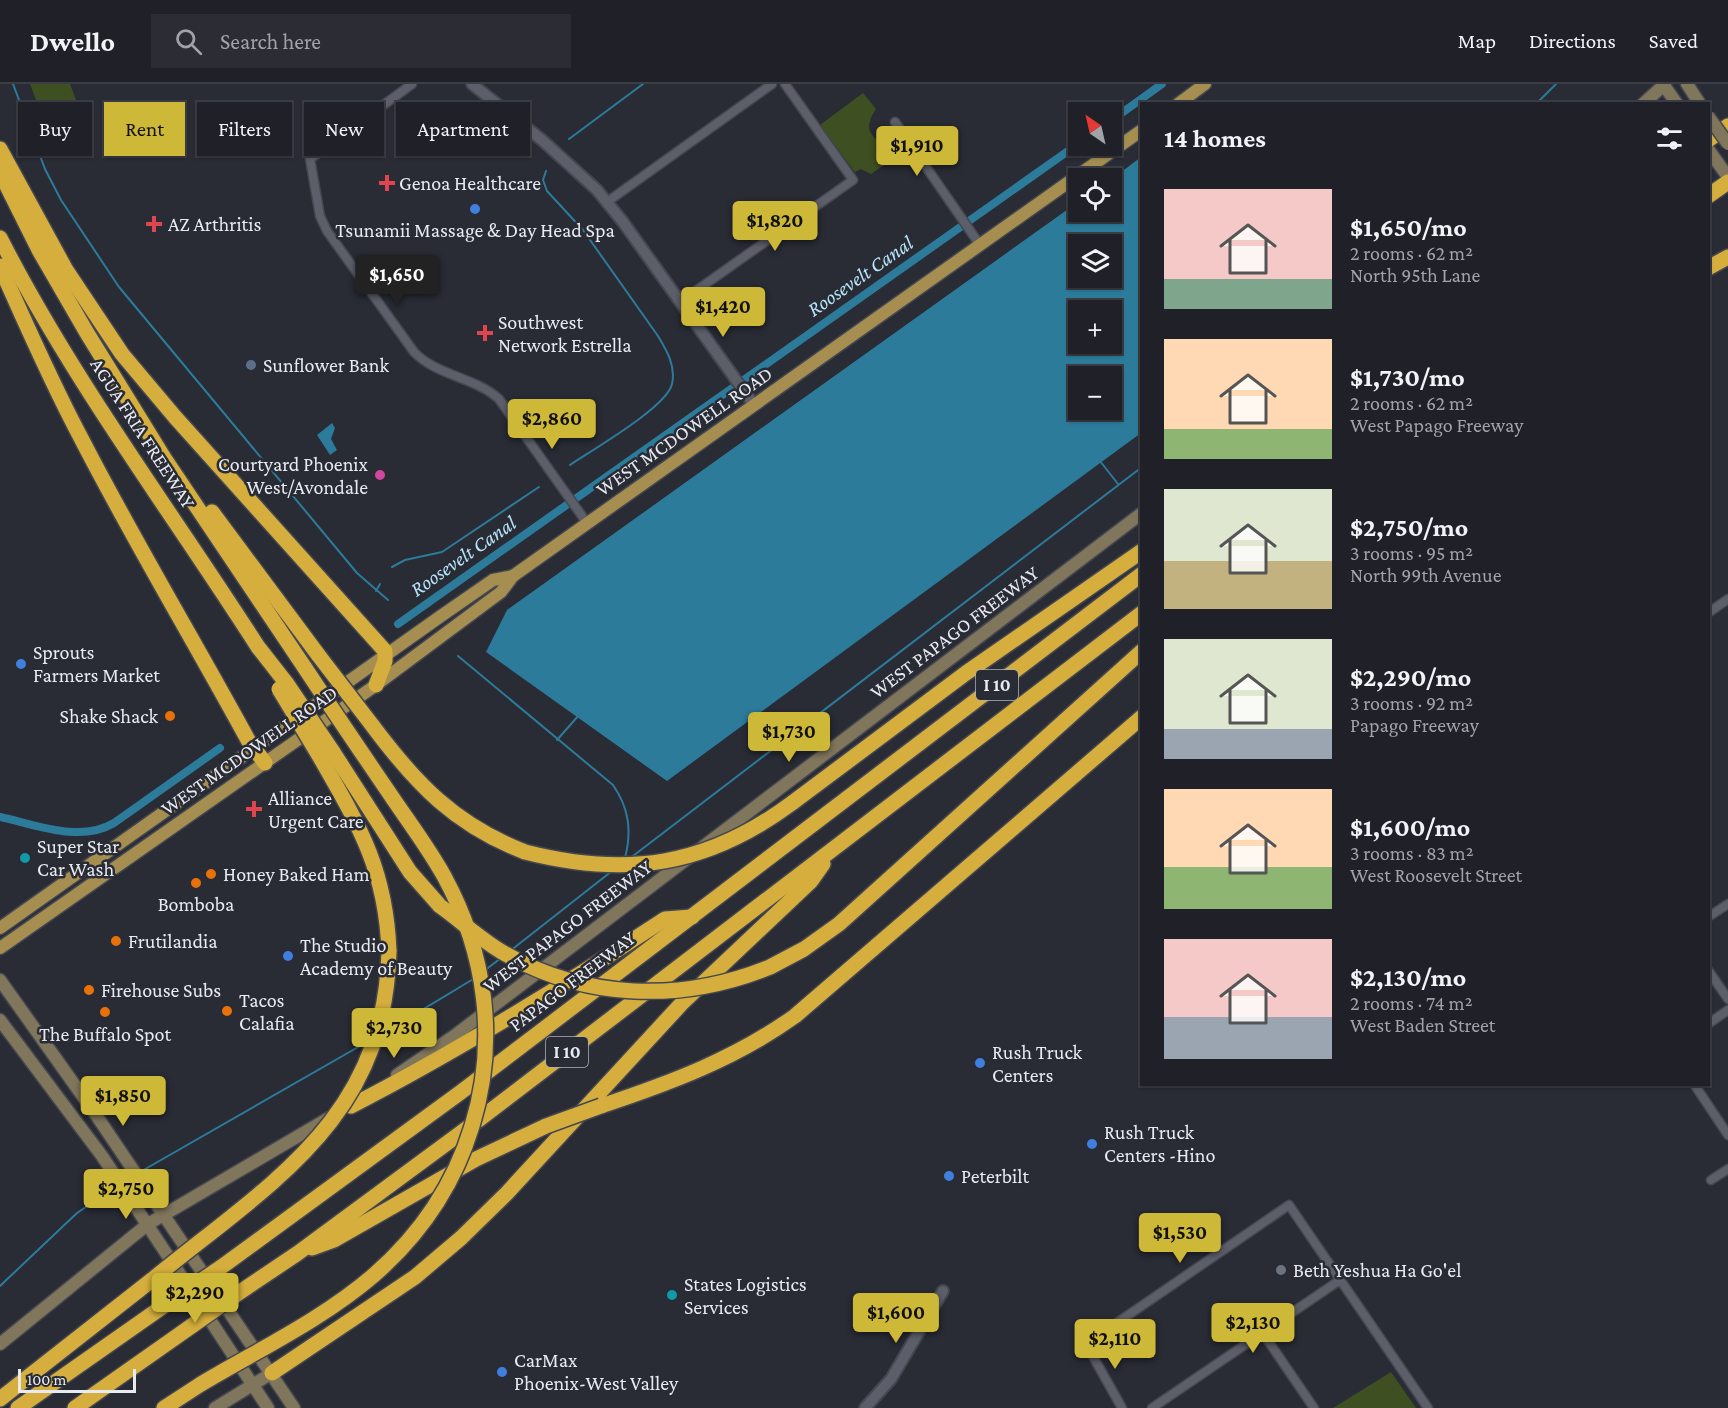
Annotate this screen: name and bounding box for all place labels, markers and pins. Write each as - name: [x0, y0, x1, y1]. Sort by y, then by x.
- pin: $1,910: [868, 126, 966, 177]
- place label: Genoa Healthcare: [399, 172, 541, 194]
- marker: Genoa Healthcare: [380, 176, 394, 190]
- pin: $1,820: [726, 201, 824, 252]
- marker: Tsunamii Massage & Day Head Spa: [468, 202, 482, 216]
- place label: AZ Arthritis: [168, 213, 261, 235]
- marker: AZ Arthritis: [145, 215, 163, 233]
- place label: Tsunamii Massage & Day Head Spa: [335, 219, 615, 242]
- pin: $1,650: [348, 255, 446, 306]
- pin: $1,420: [674, 287, 772, 338]
- place label: Southwest Network Estrella: [498, 311, 632, 356]
- marker: Southwest Network Estrella: [476, 324, 494, 342]
- place label: Sunflower Bank: [263, 354, 390, 376]
- marker: Sunflower Bank: [244, 358, 258, 372]
- pin: $2,860: [503, 399, 601, 450]
- place label: Courtyard Phoenix West/Avondale: [218, 453, 369, 498]
- marker: Courtyard Phoenix West/Avondale: [373, 468, 387, 482]
- place label: Sprouts Farmers Market: [33, 641, 160, 686]
- marker: Sprouts Farmers Market: [14, 657, 28, 671]
- place label: Shake Shack: [60, 705, 158, 727]
- marker: Shake Shack: [163, 709, 177, 723]
- pin: $1,730: [740, 712, 838, 763]
- place label: Alliance Urgent Care: [268, 787, 364, 833]
- marker: Alliance Urgent Care: [245, 800, 263, 818]
- place label: Super Star Car Wash: [37, 835, 119, 880]
- marker: Super Star Car Wash: [18, 851, 32, 865]
- place label: Honey Baked Ham: [223, 863, 370, 886]
- marker: Honey Baked Ham: [204, 867, 218, 881]
- marker: Bomboba: [189, 876, 203, 890]
- place label: Bomboba: [158, 893, 234, 915]
- place label: Frutilandia: [128, 930, 218, 952]
- marker: Frutilandia: [109, 934, 123, 948]
- place label: The Studio Academy of Beauty: [300, 934, 453, 980]
- marker: The Studio Academy of Beauty: [281, 949, 295, 963]
- place label: Firehouse Subs: [101, 979, 221, 1001]
- marker: Firehouse Subs: [82, 983, 96, 997]
- place label: Tacos Calafia: [239, 989, 294, 1034]
- marker: Tacos Calafia: [220, 1004, 234, 1018]
- marker: The Buffalo Spot: [98, 1005, 112, 1019]
- pin: $2,730: [345, 1008, 443, 1059]
- place label: The Buffalo Spot: [39, 1023, 171, 1046]
- place label: Rush Truck Centers: [992, 1041, 1083, 1086]
- marker: Rush Truck Centers: [973, 1056, 987, 1070]
- pin: $1,850: [74, 1076, 172, 1127]
- place label: Rush Truck Centers -Hino: [1104, 1121, 1215, 1166]
- marker: Rush Truck Centers -Hino: [1085, 1137, 1099, 1151]
- place label: Peterbilt: [961, 1165, 1029, 1187]
- pin: $2,750: [77, 1169, 175, 1220]
- marker: Peterbilt: [942, 1169, 956, 1183]
- pin: $1,530: [1131, 1213, 1229, 1264]
- place label: Beth Yeshua Ha Go'el: [1293, 1259, 1461, 1281]
- marker: Beth Yeshua Ha Go'el: [1274, 1263, 1288, 1277]
- pin: $2,290: [146, 1273, 244, 1324]
- place label: States Logistics Services: [684, 1273, 807, 1318]
- marker: States Logistics Services: [665, 1288, 679, 1302]
- pin: $1,600: [847, 1293, 945, 1344]
- pin: $2,130: [1204, 1303, 1302, 1354]
- pin: $2,110: [1066, 1319, 1164, 1370]
- place label: CarMax Phoenix-West Valley: [514, 1349, 679, 1395]
- marker: CarMax Phoenix-West Valley: [495, 1365, 509, 1379]

